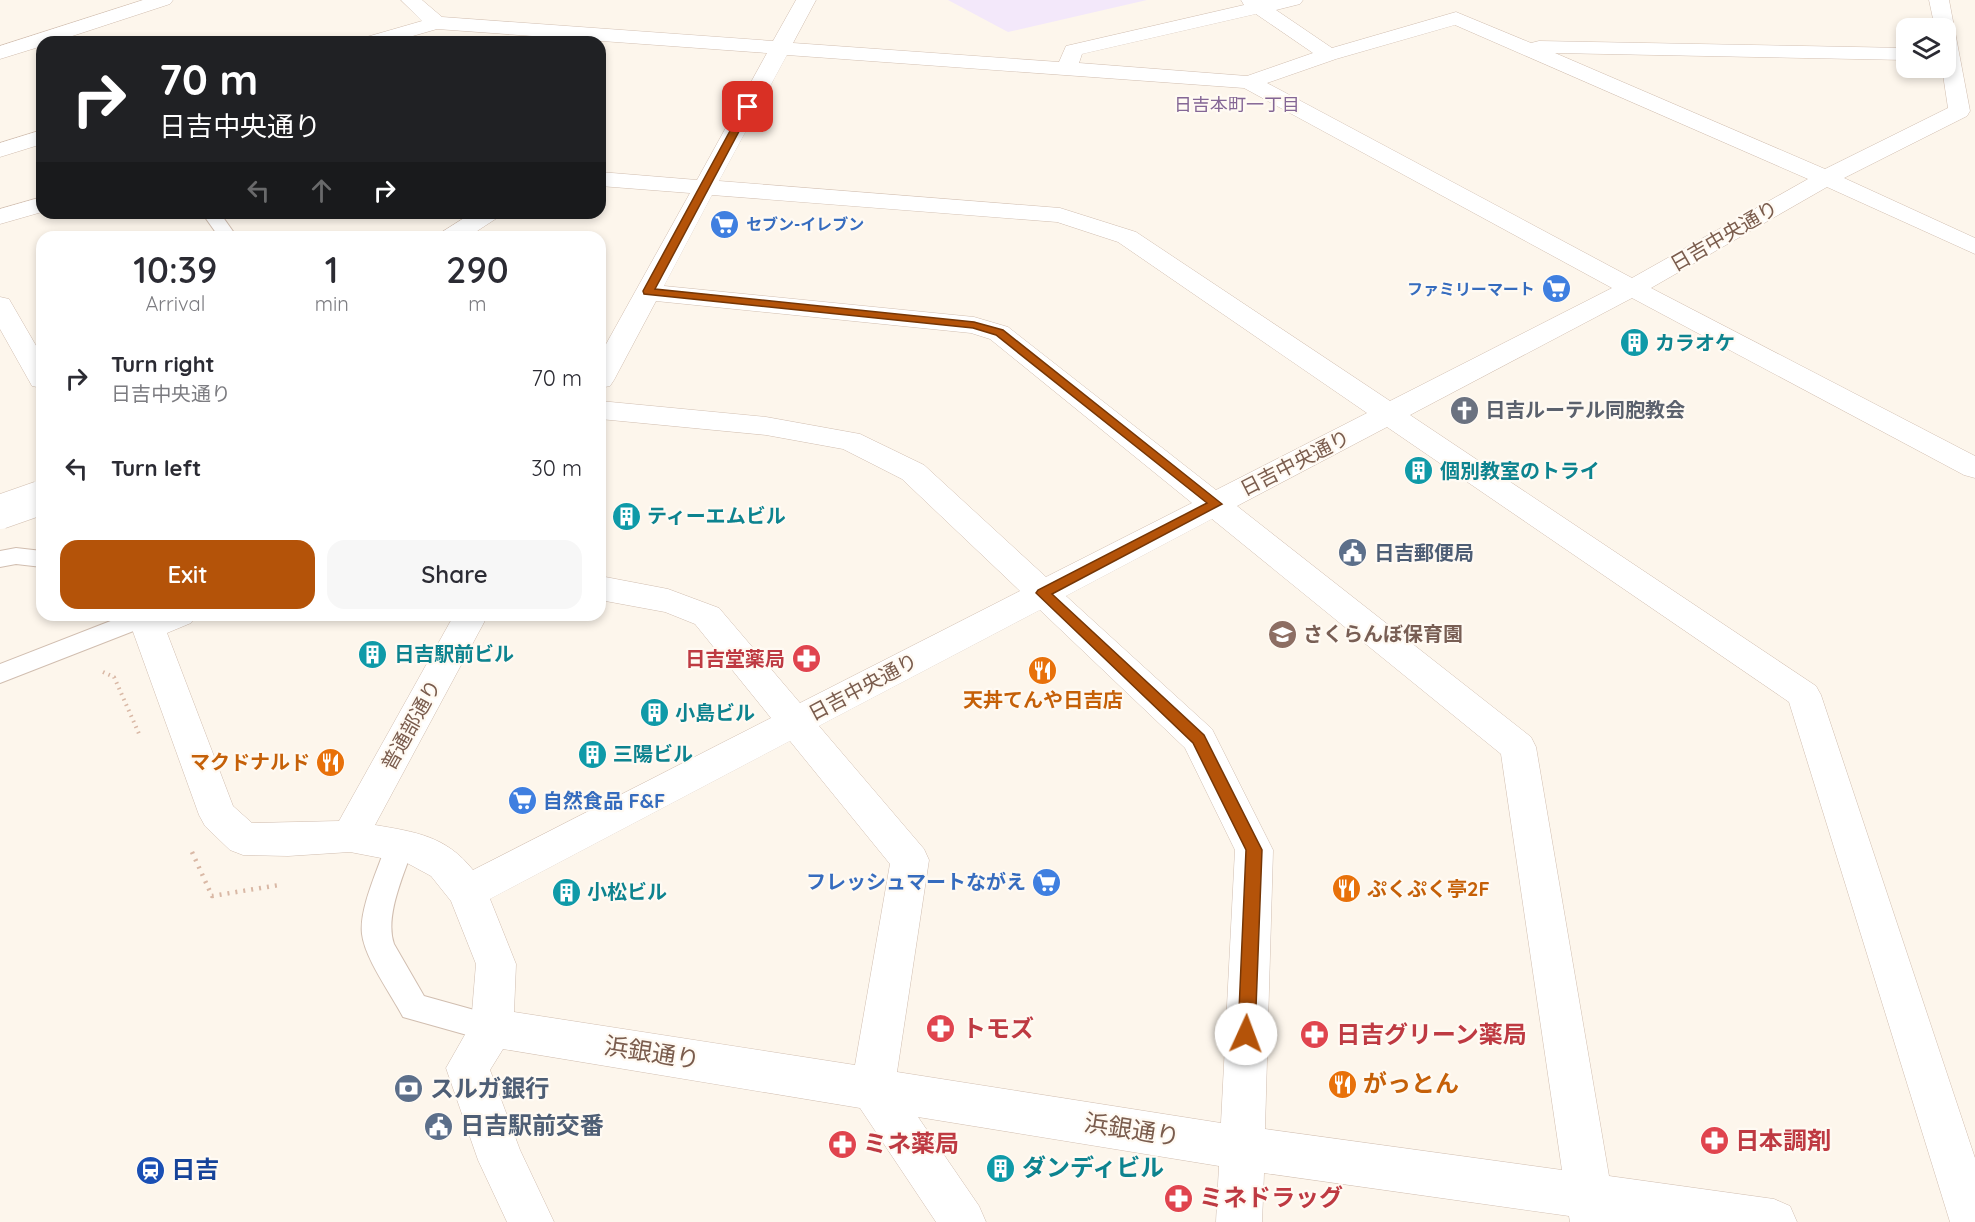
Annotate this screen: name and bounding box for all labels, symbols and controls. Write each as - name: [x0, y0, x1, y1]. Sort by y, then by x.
- map controls: [1896, 18, 1956, 78]
- button: layers: [1896, 18, 1956, 78]
- text: 70 m: [159, 53, 258, 106]
- icon: right: [60, 60, 138, 138]
- pin: [722, 81, 773, 132]
- icon: arrive: [731, 90, 764, 123]
- district label: 日吉本町一丁目: [1174, 93, 1300, 116]
- text: 日吉中央通り: [159, 109, 321, 143]
- icon: left: [242, 174, 275, 207]
- icon: ahead: [305, 174, 338, 207]
- icon: right: [368, 174, 401, 207]
- street label: 日吉中央通り: [1666, 195, 1782, 276]
- supermarket icon: セブン-イレブン: [709, 208, 741, 240]
- place label: セブン-イレブン: [746, 214, 864, 234]
- text: 10:39: [133, 247, 217, 292]
- text: 1: [325, 247, 339, 292]
- text: 290: [446, 247, 509, 292]
- supermarket icon: ファミリーマート: [1540, 273, 1572, 305]
- place label: ファミリーマート: [1407, 279, 1535, 299]
- text: Arrival: [145, 291, 205, 316]
- text: min: [315, 291, 349, 316]
- text: m: [468, 291, 486, 316]
- building icon: カラオケ: [1618, 327, 1650, 359]
- place label: カラオケ: [1655, 330, 1735, 355]
- text: Turn right: [111, 350, 215, 378]
- icon: right: [60, 362, 93, 395]
- text: 70 m: [532, 364, 582, 392]
- text: 日吉中央通り: [111, 381, 231, 406]
- church icon: 日吉ルーテル同胞教会: [1448, 394, 1480, 426]
- place label: 日吉ルーテル同胞教会: [1485, 397, 1685, 422]
- street label: 日吉中央通り: [1236, 424, 1354, 501]
- icon: left: [60, 452, 93, 485]
- text: Turn left: [111, 454, 201, 482]
- text: 30 m: [531, 454, 582, 482]
- building icon: 個別教室のトライ: [1403, 455, 1435, 487]
- place label: 個別教室のトライ: [1440, 458, 1600, 483]
- building icon: ティーエムビル: [610, 500, 642, 532]
- place label: ティーエムビル: [647, 503, 786, 528]
- public building icon: 日吉郵便局: [1337, 537, 1369, 569]
- button: Exit: [60, 540, 315, 609]
- button: Share: [327, 540, 582, 609]
- place label: 日吉郵便局: [1374, 540, 1474, 565]
- school or university icon: さくらんぼ保育園: [1266, 618, 1298, 650]
- place label: さくらんぼ保育園: [1303, 621, 1463, 646]
- building icon: 日吉駅前ビル: [357, 638, 389, 670]
- place label: 日吉駅前ビル: [394, 641, 514, 666]
- pharmacy icon: 日吉堂薬局: [790, 643, 822, 675]
- place label: 日吉堂薬局: [685, 646, 785, 671]
- street label: 日吉中央通り: [804, 647, 922, 726]
- restaurant icon: 天丼てんや日吉店: [1027, 654, 1059, 686]
- street label: 普通部通り: [375, 675, 446, 775]
- place label: 天丼てんや日吉店: [963, 687, 1123, 712]
- building icon: 小島ビル: [638, 697, 670, 729]
- place label: 小島ビル: [675, 700, 755, 725]
- building icon: 三陽ビル: [576, 738, 608, 770]
- place label: 三陽ビル: [613, 741, 693, 766]
- restaurant icon: マクドナルド: [315, 746, 347, 778]
- place label: マクドナルド: [190, 749, 310, 774]
- supermarket icon: 自然食品 F&F: [506, 785, 538, 817]
- place label: 自然食品 F&F: [543, 788, 665, 813]
- supermarket icon: フレッシュマートながえ: [1031, 866, 1063, 898]
- place label: フレッシュマートながえ: [806, 869, 1026, 894]
- restaurant icon: ぷくぷく亭2F: [1330, 873, 1362, 905]
- building icon: 小松ビル: [550, 876, 582, 908]
- place label: ぷくぷく亭2F: [1367, 876, 1490, 901]
- place label: 小松ビル: [587, 879, 667, 904]
- position arrow: [1214, 1002, 1278, 1066]
- pharmacy icon: トモズ: [925, 1013, 957, 1045]
- place label: トモズ: [962, 1013, 1034, 1043]
- pharmacy icon: 日吉グリーン薬局: [1299, 1019, 1331, 1051]
- place label: 日吉グリーン薬局: [1336, 1019, 1527, 1049]
- street label: 浜銀通り: [602, 1030, 702, 1074]
- restaurant icon: がっとん: [1326, 1068, 1358, 1100]
- place label: がっとん: [1363, 1068, 1459, 1098]
- bank icon: スルガ銀行: [393, 1073, 425, 1105]
- place label: スルガ銀行: [430, 1073, 549, 1103]
- street label: 浜銀通り: [1082, 1107, 1182, 1151]
- public building icon: 日吉駅前交番: [423, 1110, 455, 1142]
- place label: 日吉駅前交番: [460, 1110, 604, 1140]
- pharmacy icon: 日本調剤: [1698, 1125, 1730, 1157]
- place label: 日本調剤: [1735, 1125, 1831, 1155]
- pharmacy icon: ミネ薬局: [826, 1128, 858, 1160]
- place label: ミネ薬局: [863, 1128, 959, 1158]
- building icon: ダンディビル: [985, 1152, 1017, 1184]
- place label: ダンディビル: [1022, 1152, 1164, 1182]
- station icon: 日吉: [134, 1154, 166, 1186]
- place label: 日吉: [171, 1154, 219, 1184]
- pharmacy icon: ミネドラッグ: [1162, 1182, 1194, 1214]
- place label: ミネドラッグ: [1199, 1182, 1343, 1212]

